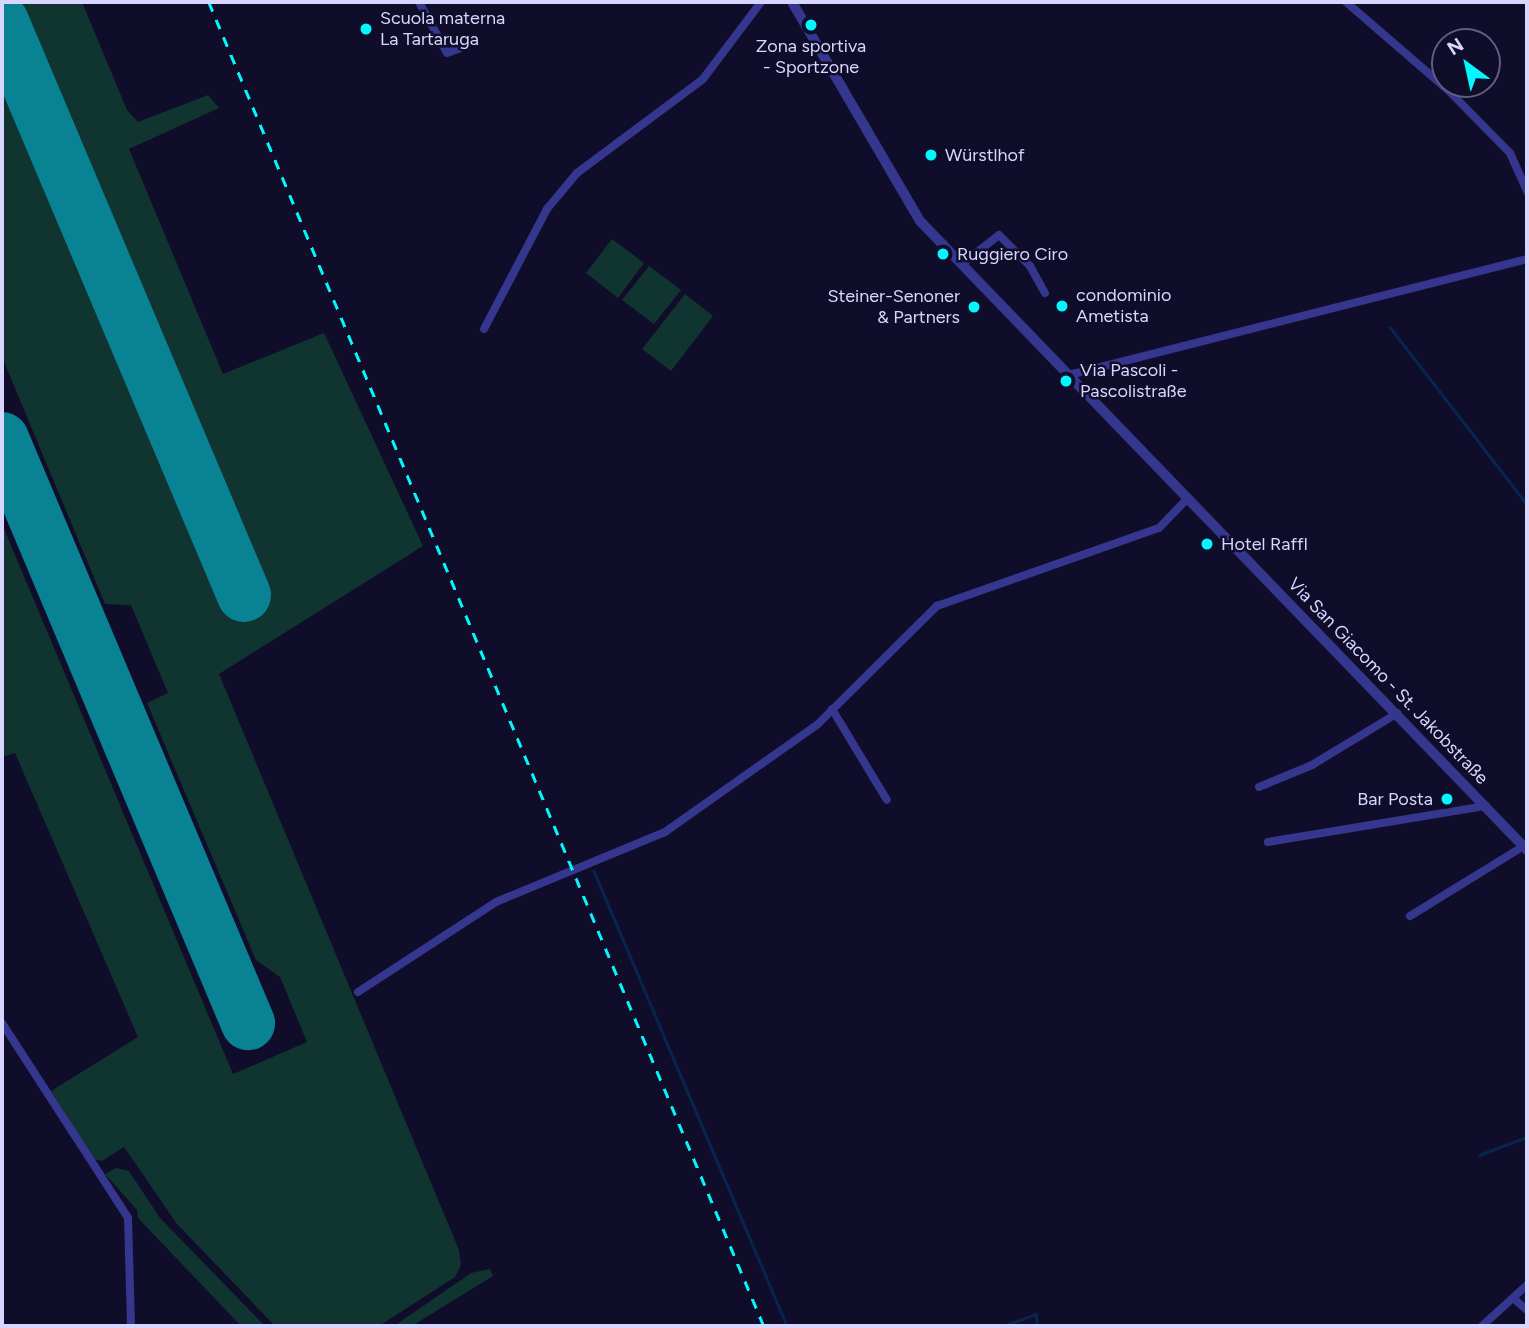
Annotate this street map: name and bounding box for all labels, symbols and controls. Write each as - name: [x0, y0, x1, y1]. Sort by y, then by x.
- place label: Scuola materna La Tartaruga: [380, 8, 505, 50]
- marker: Zona sportiva - Sportzone: [803, 17, 819, 33]
- marker: Scuola materna La Tartaruga: [358, 21, 374, 37]
- north arrow: [1431, 28, 1501, 98]
- text: N: [1443, 33, 1468, 60]
- place label: Zona sportiva - Sportzone: [756, 36, 866, 78]
- place label: Würstlhof: [945, 144, 1025, 166]
- marker: Würstlhof: [923, 147, 939, 163]
- place label: Ruggiero Ciro: [957, 243, 1068, 265]
- marker: Ruggiero Ciro: [935, 246, 951, 262]
- place label: condominio Ametista: [1076, 285, 1171, 328]
- place label: Steiner-Senoner & Partners: [827, 286, 960, 328]
- marker: condominio Ametista: [1054, 298, 1070, 314]
- marker: Steiner-Senoner & Partners: [966, 299, 982, 315]
- place label: Via Pascoli - Pascolistraße: [1080, 360, 1187, 402]
- marker: Via Pascoli - Pascolistraße: [1058, 373, 1074, 389]
- place label: Hotel Raffl: [1221, 533, 1308, 555]
- marker: Hotel Raffl: [1199, 536, 1215, 552]
- street label: Via San Giacomo - St. Jakobstraße: [1283, 573, 1493, 789]
- place label: Bar Posta: [1357, 788, 1433, 810]
- marker: Bar Posta: [1439, 791, 1455, 807]

